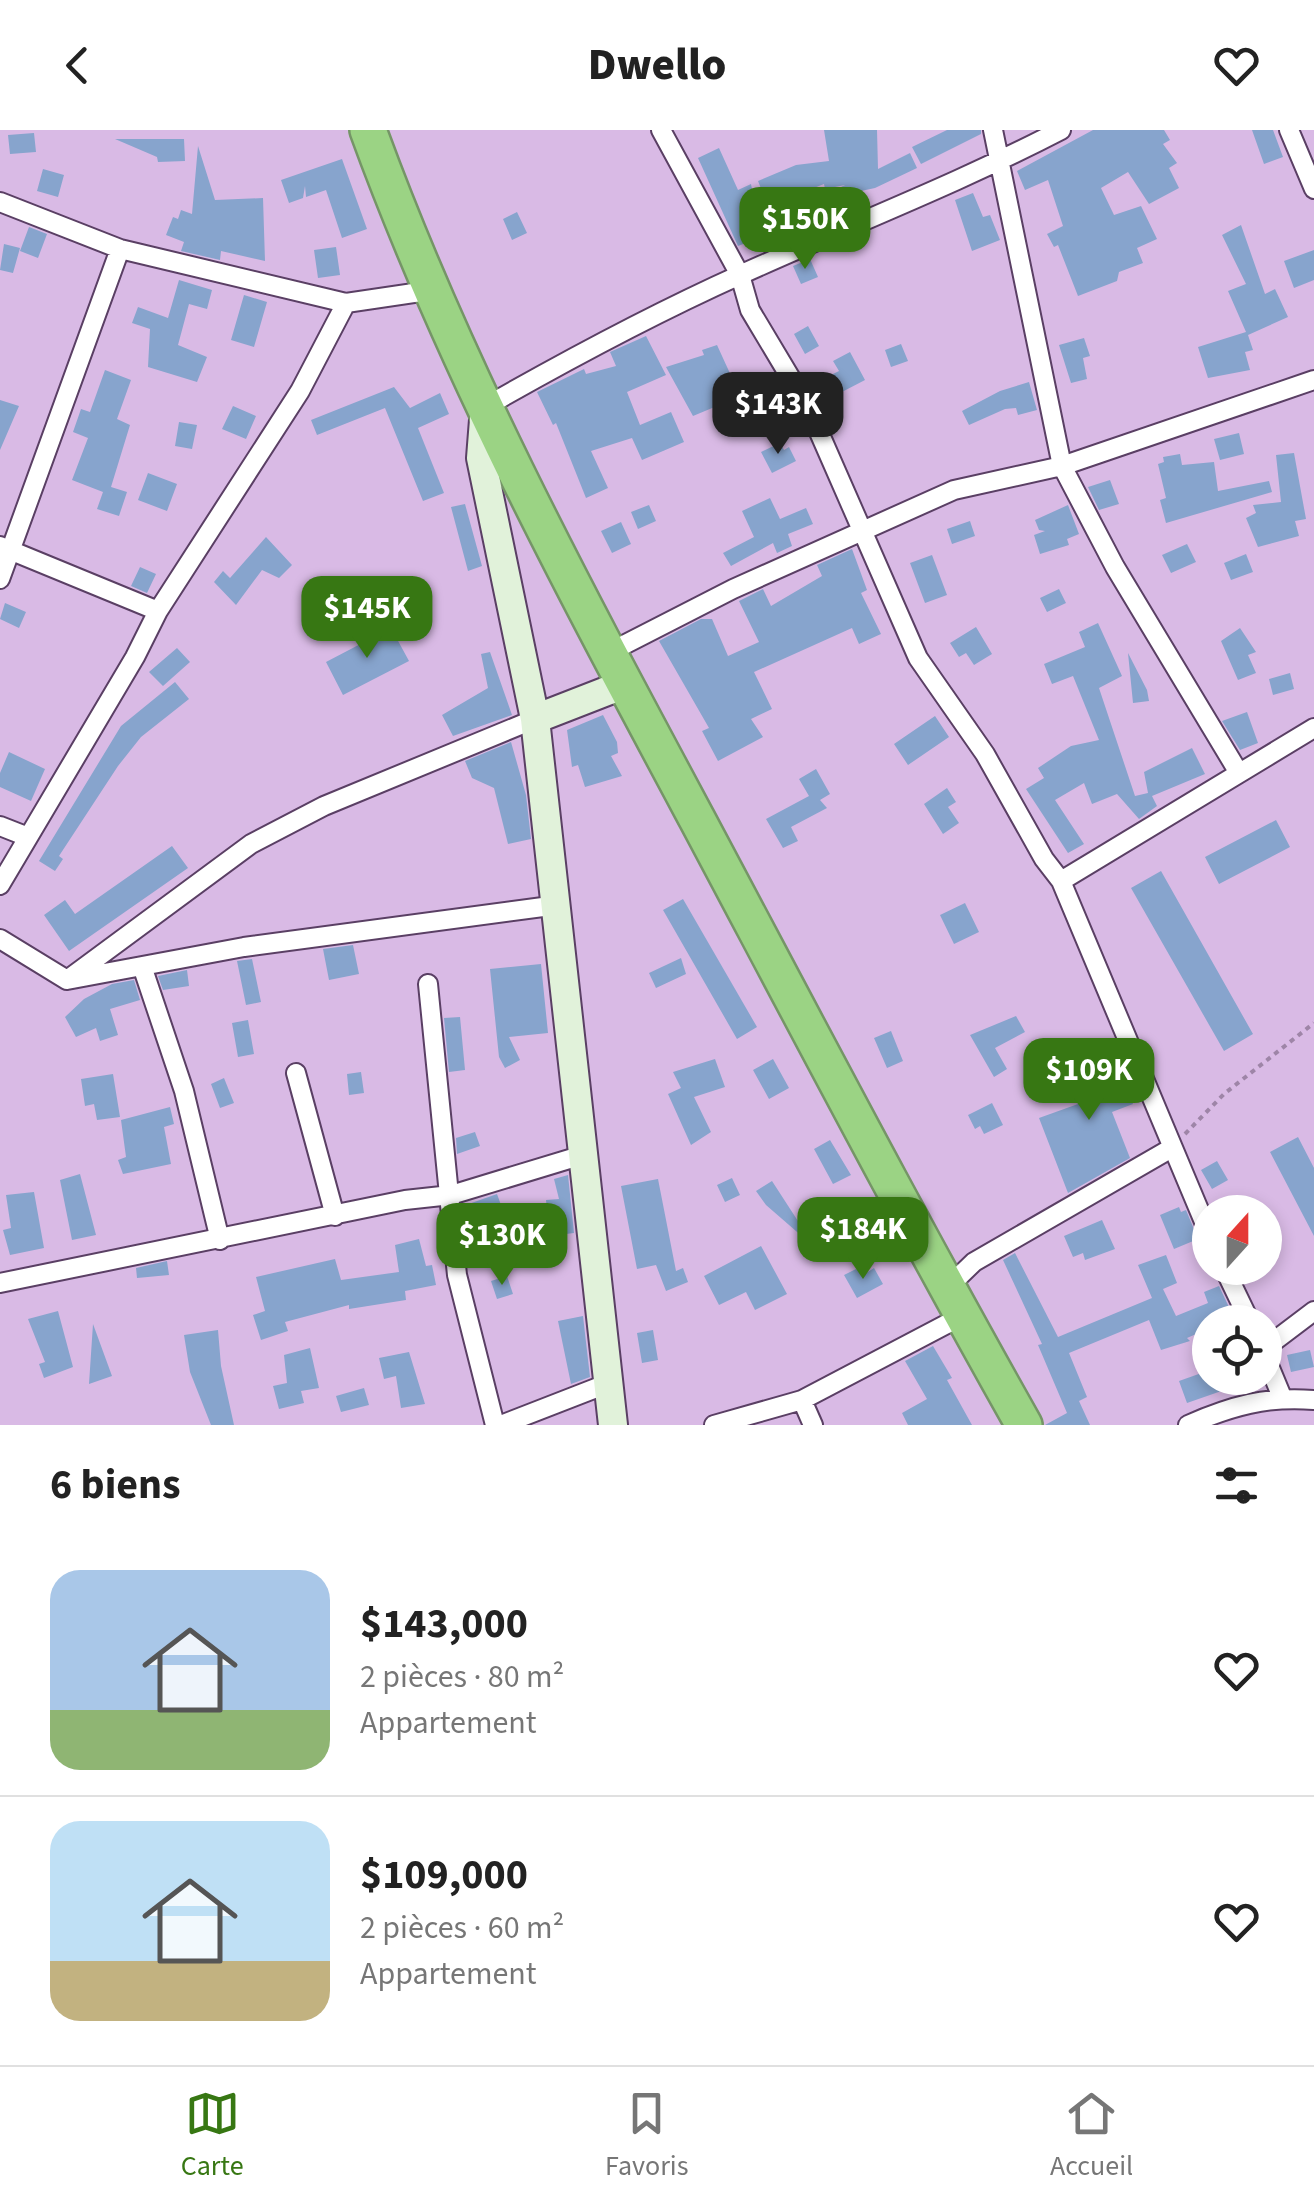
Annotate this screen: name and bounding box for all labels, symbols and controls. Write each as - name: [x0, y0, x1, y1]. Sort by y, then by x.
- text: Dwello: [588, 33, 726, 97]
- icon: back: [50, 38, 105, 93]
- icon: heart: [1209, 38, 1264, 93]
- pin: $150K: [735, 187, 875, 272]
- text: $150K: [761, 196, 849, 242]
- pin: $143K: [708, 372, 848, 457]
- text: $143K: [734, 381, 822, 427]
- pin: $145K: [297, 576, 437, 661]
- text: $145K: [323, 585, 411, 631]
- pin: $109K: [1019, 1038, 1159, 1123]
- text: $109K: [1045, 1047, 1133, 1093]
- north arrow: [1192, 1195, 1282, 1285]
- map controls: [1192, 1195, 1282, 1395]
- pin: $184K: [793, 1197, 933, 1282]
- pin: $130K: [432, 1203, 572, 1288]
- text: $184K: [819, 1206, 907, 1252]
- text: $130K: [458, 1212, 546, 1258]
- button: locate: [1192, 1305, 1282, 1395]
- text: 6 biens: [50, 1455, 181, 1515]
- icon: filters: [1209, 1458, 1264, 1513]
- text: $143,000: [360, 1594, 528, 1654]
- icon: home: [130, 1610, 250, 1730]
- icon: heart: [1209, 1643, 1264, 1698]
- text: 2 pièces · 80 m²: [360, 1654, 564, 1700]
- text: Appartement: [360, 1700, 537, 1746]
- text: $109,000: [360, 1845, 528, 1905]
- icon: home: [130, 1861, 250, 1981]
- icon: heart: [1209, 1894, 1264, 1949]
- text: 2 pièces · 60 m²: [360, 1905, 564, 1951]
- text: Appartement: [360, 1951, 537, 1997]
- tab: Carte: [181, 2086, 244, 2186]
- tab: Favoris: [605, 2086, 689, 2186]
- tab: Accueil: [1050, 2086, 1133, 2186]

